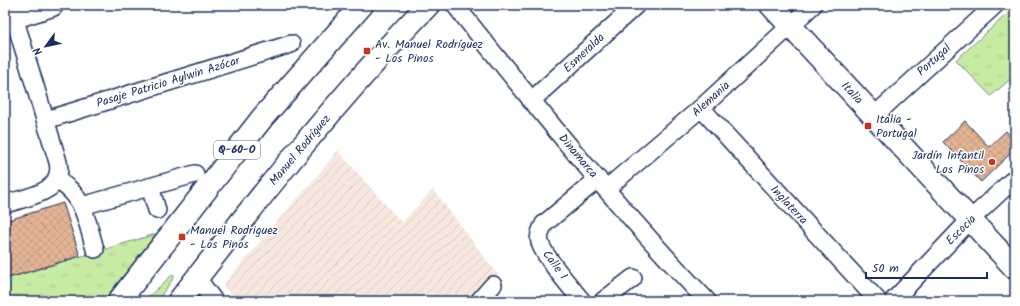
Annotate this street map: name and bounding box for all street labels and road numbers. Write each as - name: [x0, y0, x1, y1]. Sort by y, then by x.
- street label: Esmeralda: [559, 28, 609, 77]
- street label: Portugal: [913, 39, 955, 81]
- street label: Pasaje Patricio Aylwin Azócar: [94, 51, 243, 113]
- street label: Alemania: [688, 76, 735, 121]
- street label: Italia: [836, 77, 868, 109]
- street label: Manuel Rodríguez: [264, 110, 336, 190]
- street label: Dinamarca: [554, 130, 602, 183]
- road number: Q-60-O: [214, 141, 260, 159]
- street label: Inglaterra: [766, 181, 813, 229]
- street label: Escocia: [941, 210, 981, 250]
- street label: Calle 1: [538, 246, 573, 284]

